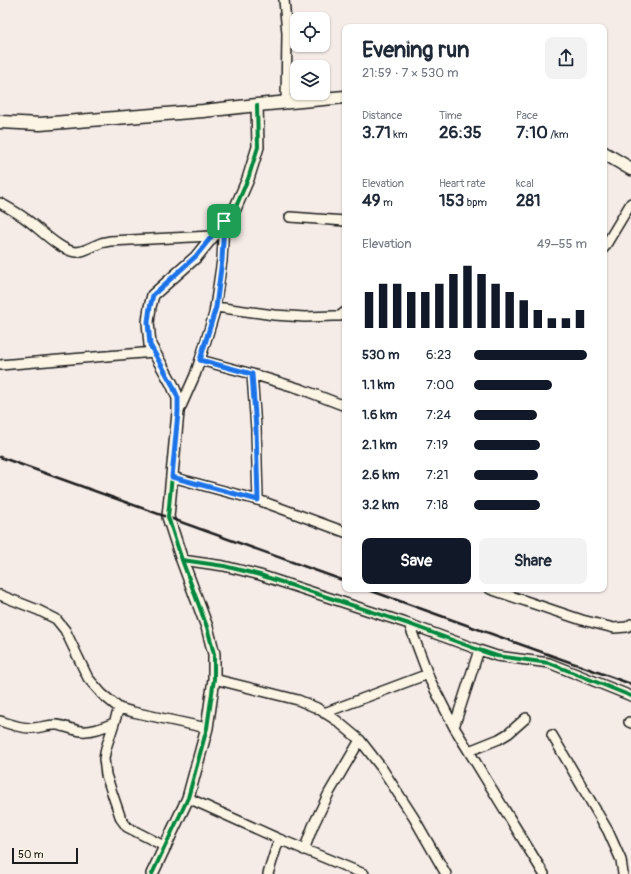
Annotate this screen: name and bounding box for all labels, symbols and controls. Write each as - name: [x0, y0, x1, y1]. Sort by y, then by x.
- map controls: [290, 12, 330, 100]
- button: locate: [290, 12, 330, 52]
- text: Evening run: [362, 36, 470, 64]
- button: share: [545, 37, 587, 79]
- button: layers: [290, 60, 330, 100]
- text: 21:59 · 7 × 530 m: [362, 65, 459, 81]
- text: Distance: [362, 109, 402, 122]
- text: Time: [439, 109, 462, 122]
- text: Pace: [516, 109, 538, 122]
- text: 3.71: [362, 122, 391, 143]
- text: 26:35: [439, 122, 482, 143]
- text: 7:10: [516, 122, 548, 143]
- text: km: [391, 128, 408, 141]
- text: /km: [548, 128, 569, 141]
- text: Elevation: [362, 177, 404, 190]
- text: Heart rate: [439, 177, 485, 190]
- text: kcal: [516, 177, 534, 190]
- text: 49: [362, 190, 381, 211]
- text: 153: [439, 190, 464, 211]
- text: 281: [516, 190, 541, 211]
- text: m: [381, 196, 393, 209]
- text: bpm: [464, 196, 487, 209]
- pin: [207, 204, 241, 238]
- icon: arrive: [213, 210, 235, 232]
- text: Elevation: [362, 236, 412, 252]
- text: 49–55 m: [537, 236, 587, 252]
- text: 530 m: [362, 347, 400, 363]
- text: 6:23: [426, 347, 451, 363]
- text: 1.1 km: [362, 377, 395, 393]
- text: 7:00: [426, 377, 454, 393]
- text: 1.6 km: [362, 407, 397, 423]
- text: 7:24: [426, 407, 451, 423]
- text: 2.1 km: [362, 437, 397, 453]
- text: 7:19: [426, 437, 448, 453]
- text: 2.6 km: [362, 467, 399, 483]
- text: 7:21: [426, 467, 449, 483]
- text: 3.2 km: [362, 497, 399, 513]
- text: 7:18: [426, 497, 448, 513]
- button: Save: [362, 538, 471, 584]
- button: Share: [479, 538, 587, 584]
- scale bar: [12, 846, 78, 865]
- text: 50 m: [18, 848, 44, 861]

